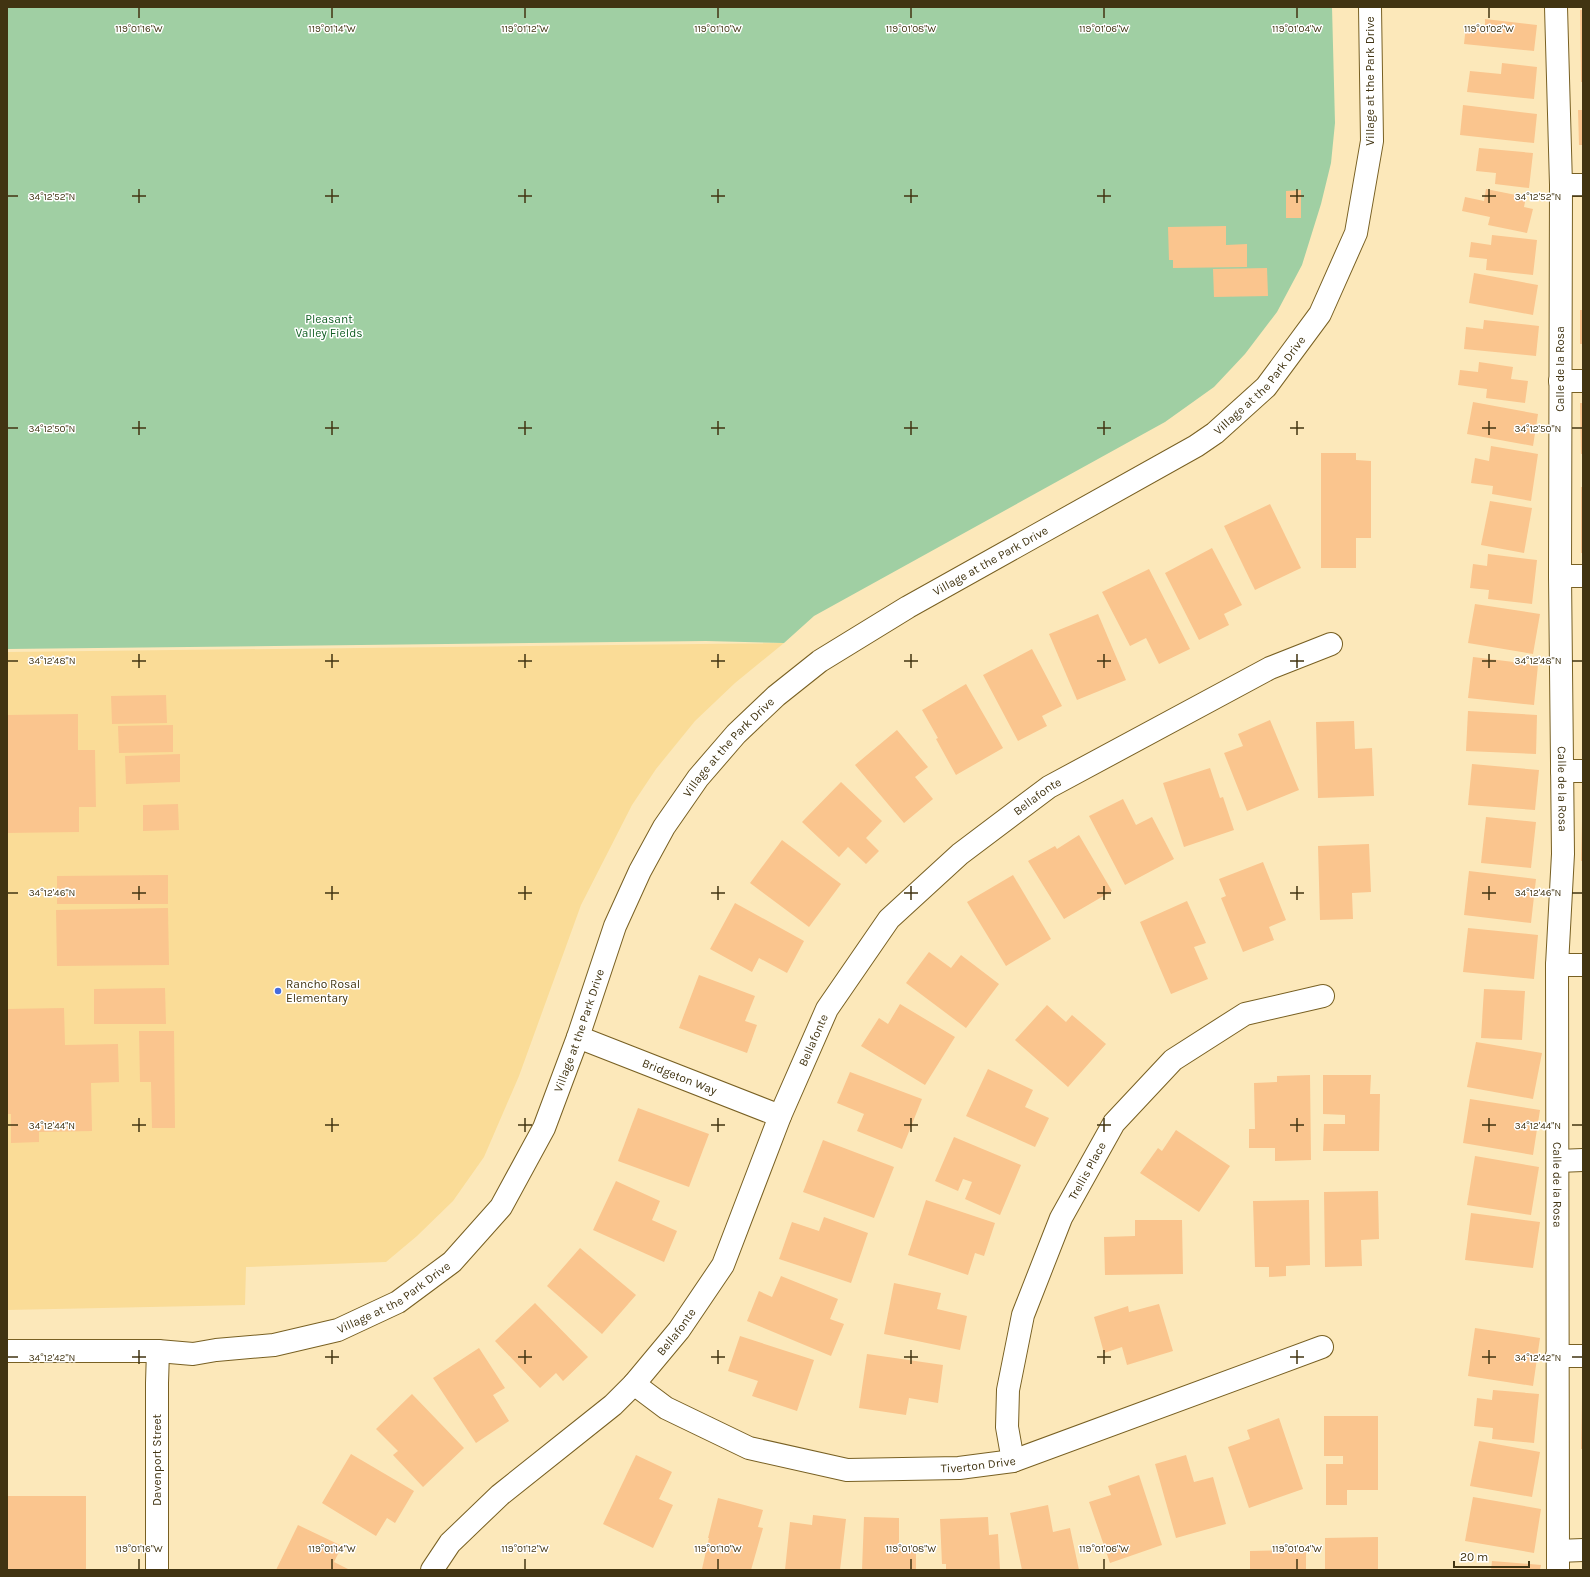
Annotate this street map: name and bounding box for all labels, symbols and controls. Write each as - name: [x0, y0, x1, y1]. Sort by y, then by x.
- street label: Village at the Park Drive: [1363, 16, 1377, 146]
- text: 119°01'16"W: [115, 23, 163, 35]
- text: 119°01'14"W: [308, 23, 356, 35]
- text: 119°01'12"W: [501, 23, 549, 35]
- text: 119°01'10"W: [694, 23, 742, 35]
- text: 119°01'08"W: [886, 23, 936, 35]
- text: 119°01'06"W: [1079, 23, 1129, 35]
- text: 119°01'04"W: [1272, 23, 1322, 35]
- text: 119°01'02"W: [1464, 23, 1514, 35]
- text: 34°12'52"N: [29, 191, 75, 203]
- text: 34°12'52"N: [1515, 191, 1561, 203]
- park label: Pleasant Valley Fields: [295, 312, 363, 340]
- street label: Calle de la Rosa: [1553, 326, 1567, 412]
- street label: Village at the Park Drive: [1211, 333, 1308, 438]
- text: 34°12'50"N: [29, 423, 75, 435]
- text: 34°12'50"N: [1515, 423, 1561, 435]
- street label: Village at the Park Drive: [930, 523, 1050, 599]
- text: 34°12'48"N: [29, 655, 75, 667]
- text: 34°12'48"N: [1515, 655, 1561, 667]
- street label: Village at the Park Drive: [680, 695, 777, 800]
- street label: Calle de la Rosa: [1555, 746, 1570, 832]
- street label: Bellafonte: [1011, 775, 1064, 818]
- text: 34°12'46"N: [29, 887, 75, 899]
- text: 34°12'46"N: [1515, 887, 1561, 899]
- street label: Village at the Park Drive: [551, 967, 607, 1094]
- place label: Rancho Rosal Elementary: [286, 977, 360, 1005]
- marker: Rancho Rosal Elementary: [273, 986, 283, 996]
- street label: Bellafonte: [796, 1012, 831, 1069]
- street label: Bridgeton Way: [640, 1056, 719, 1098]
- text: 34°12'44"N: [29, 1120, 75, 1132]
- text: 34°12'44"N: [1515, 1120, 1561, 1132]
- street label: Trellis Place: [1065, 1140, 1109, 1202]
- street label: Calle de la Rosa: [1550, 1142, 1564, 1228]
- street label: Village at the Park Drive: [335, 1259, 453, 1336]
- street label: Bellafonte: [654, 1306, 699, 1358]
- text: 34°12'42"N: [29, 1352, 75, 1364]
- text: 34°12'42"N: [1515, 1352, 1561, 1364]
- street label: Davenport Street: [150, 1413, 164, 1506]
- street label: Tiverton Drive: [941, 1454, 1017, 1475]
- text: 119°01'16"W: [115, 1543, 163, 1555]
- text: 119°01'14"W: [308, 1543, 356, 1555]
- text: 119°01'12"W: [501, 1543, 549, 1555]
- text: 119°01'10"W: [694, 1543, 742, 1555]
- text: 119°01'08"W: [886, 1543, 936, 1555]
- text: 119°01'06"W: [1079, 1543, 1129, 1555]
- text: 119°01'04"W: [1272, 1543, 1322, 1555]
- scale bar: [1454, 1543, 1529, 1569]
- text: 20 m: [1460, 1550, 1488, 1564]

